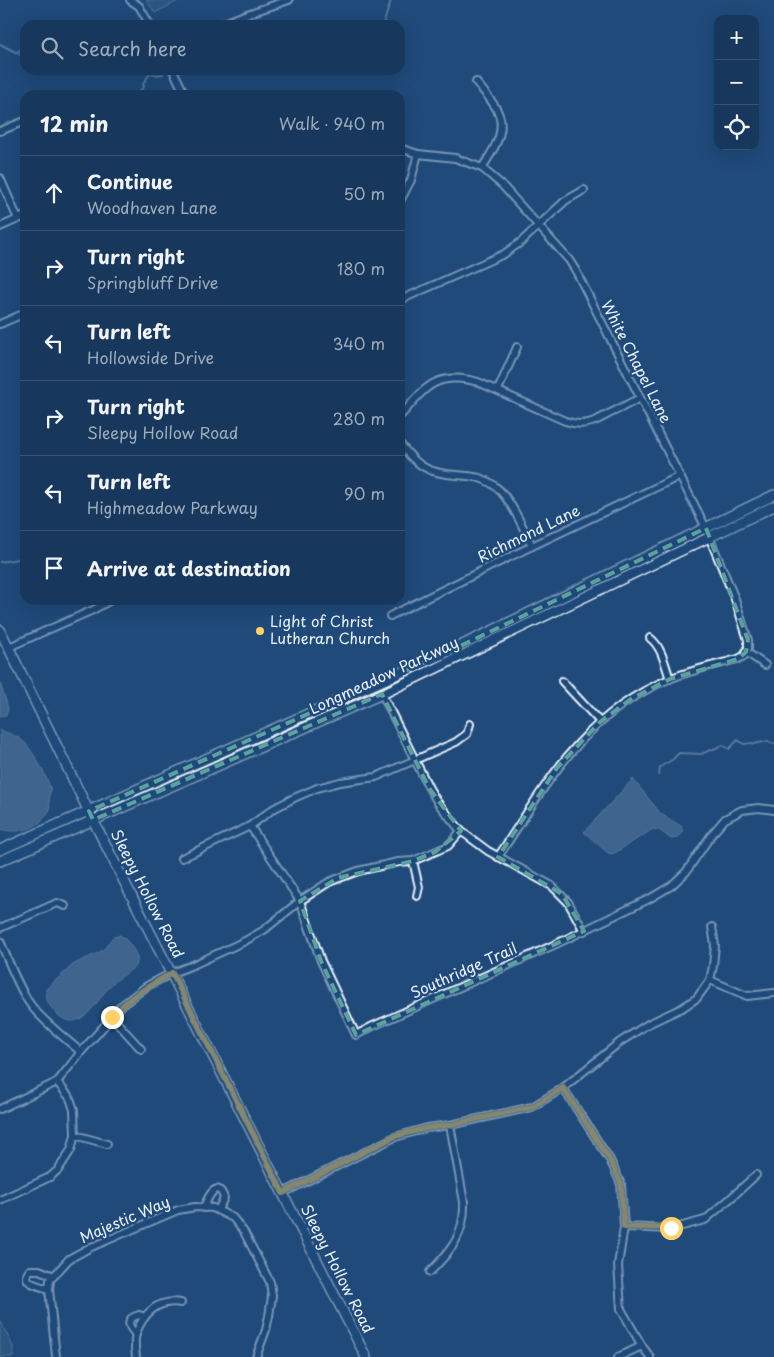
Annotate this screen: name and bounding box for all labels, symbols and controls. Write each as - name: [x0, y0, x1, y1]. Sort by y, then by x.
- map controls: [714, 15, 759, 150]
- button: +: [714, 15, 759, 60]
- search box: [20, 20, 405, 75]
- icon: search: [38, 34, 66, 62]
- text: Search here: [78, 34, 187, 62]
- button: −: [714, 60, 759, 105]
- button: locate: [714, 105, 759, 150]
- text: 12 min: [40, 107, 109, 139]
- text: Walk · 940 m: [279, 111, 385, 135]
- text: Continue: [87, 167, 173, 195]
- icon: ahead: [40, 179, 68, 207]
- text: 50 m: [344, 181, 385, 205]
- text: Woodhaven Lane: [87, 195, 217, 219]
- text: Turn right: [87, 242, 185, 270]
- icon: right: [40, 254, 68, 282]
- text: 180 m: [337, 256, 385, 280]
- text: Springbluff Drive: [87, 270, 218, 294]
- street label: White Chapel Lane: [596, 296, 678, 427]
- text: Turn left: [87, 317, 171, 345]
- icon: left: [40, 329, 68, 357]
- text: 340 m: [333, 331, 385, 355]
- text: Hollowside Drive: [87, 345, 214, 369]
- text: Turn right: [87, 392, 185, 420]
- icon: right: [40, 404, 68, 432]
- text: 280 m: [333, 406, 385, 430]
- text: Sleepy Hollow Road: [87, 420, 238, 444]
- text: Turn left: [87, 467, 171, 495]
- icon: left: [40, 479, 68, 507]
- text: 90 m: [344, 481, 385, 505]
- text: Highmeadow Parkway: [87, 495, 258, 519]
- street label: Richmond Lane: [473, 498, 583, 567]
- icon: arrive: [40, 554, 68, 582]
- text: Arrive at destination: [87, 554, 291, 582]
- place label: Light of Christ Lutheran Church: [270, 609, 390, 649]
- marker: Light of Christ Lutheran Church: [254, 625, 266, 637]
- street label: Longmeadow Parkway: [305, 630, 462, 719]
- street label: Sleepy Hollow Road: [106, 825, 191, 962]
- street label: Southridge Trail: [406, 936, 520, 1003]
- route end: [101, 1006, 124, 1029]
- street label: Majestic Way: [76, 1189, 173, 1248]
- street label: Sleepy Hollow Road: [296, 1200, 381, 1337]
- route start: [660, 1217, 683, 1240]

